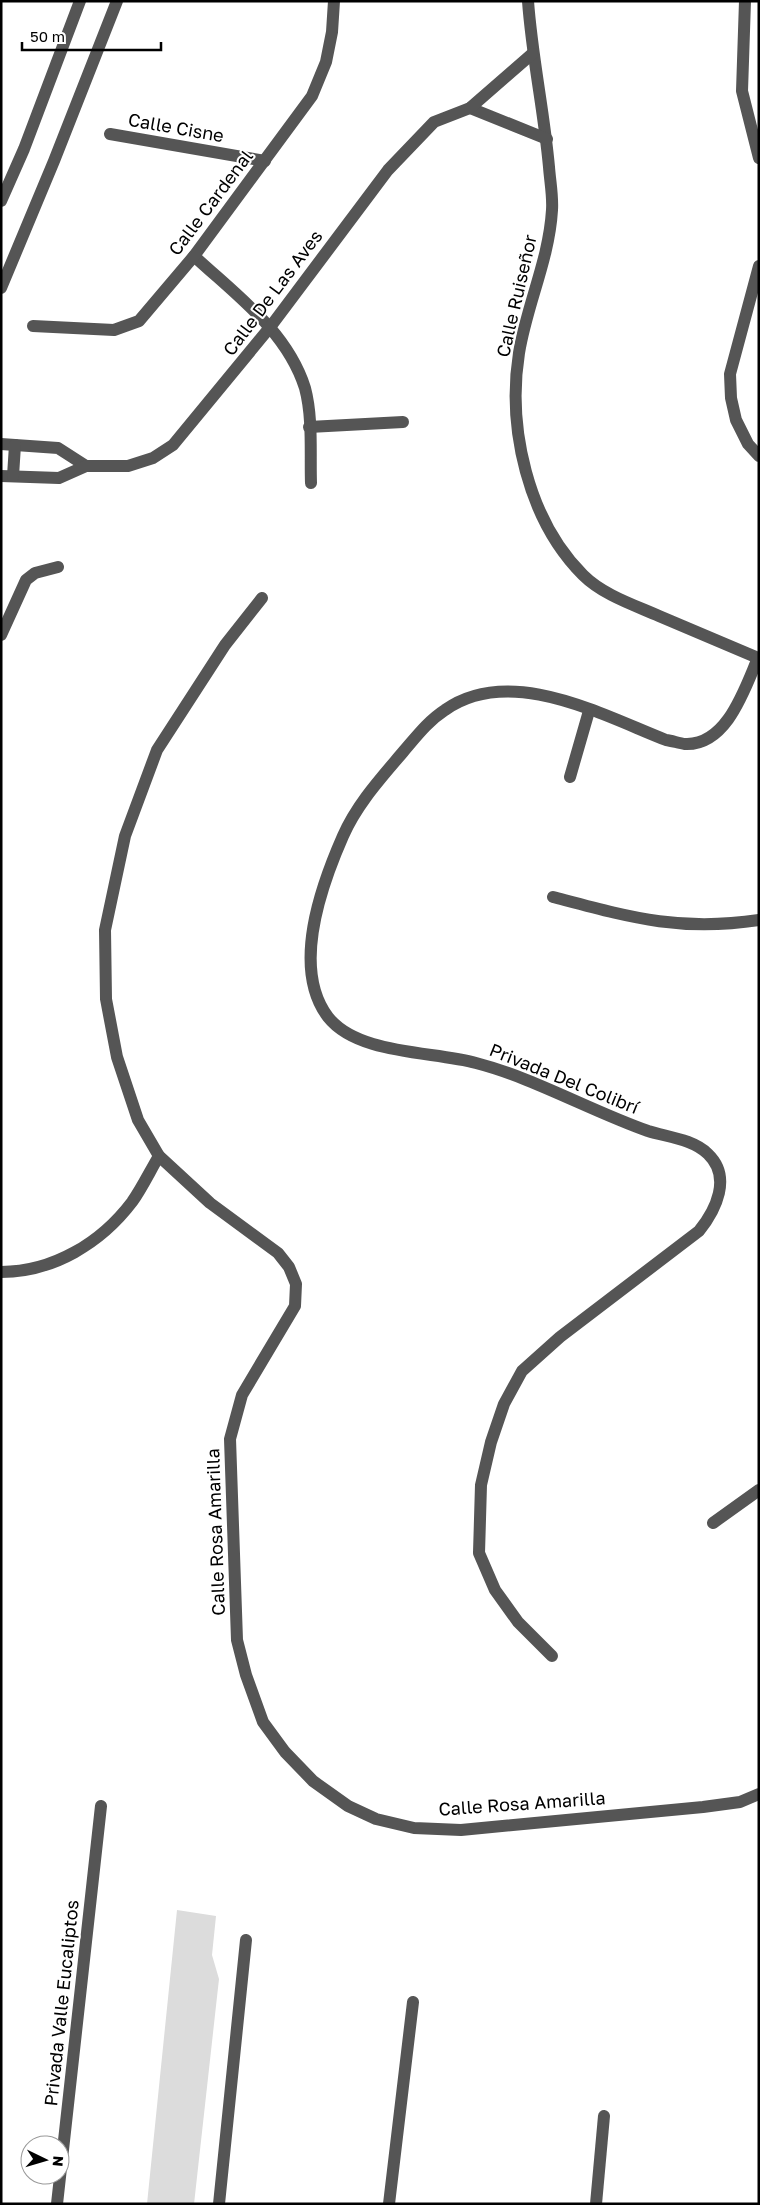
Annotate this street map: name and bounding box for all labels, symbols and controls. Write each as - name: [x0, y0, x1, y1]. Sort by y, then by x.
- scale bar: [22, 20, 161, 52]
- text: 50 m: [30, 27, 65, 45]
- street label: Calle Cisne: [127, 108, 226, 146]
- street label: Calle Cardenal: [163, 145, 257, 260]
- street label: Calle De Las Aves: [218, 225, 327, 360]
- street label: Calle Ruiseñor: [491, 232, 541, 359]
- street label: Privada Del Colibrí: [487, 1038, 643, 1118]
- street label: Calle Rosa Amarilla: [201, 1448, 229, 1616]
- street label: Calle Rosa Amarilla: [438, 1786, 606, 1820]
- street label: Privada Valle Eucaliptos: [39, 1899, 83, 2107]
- north arrow: [20, 2135, 70, 2185]
- text: N: [50, 2155, 67, 2167]

